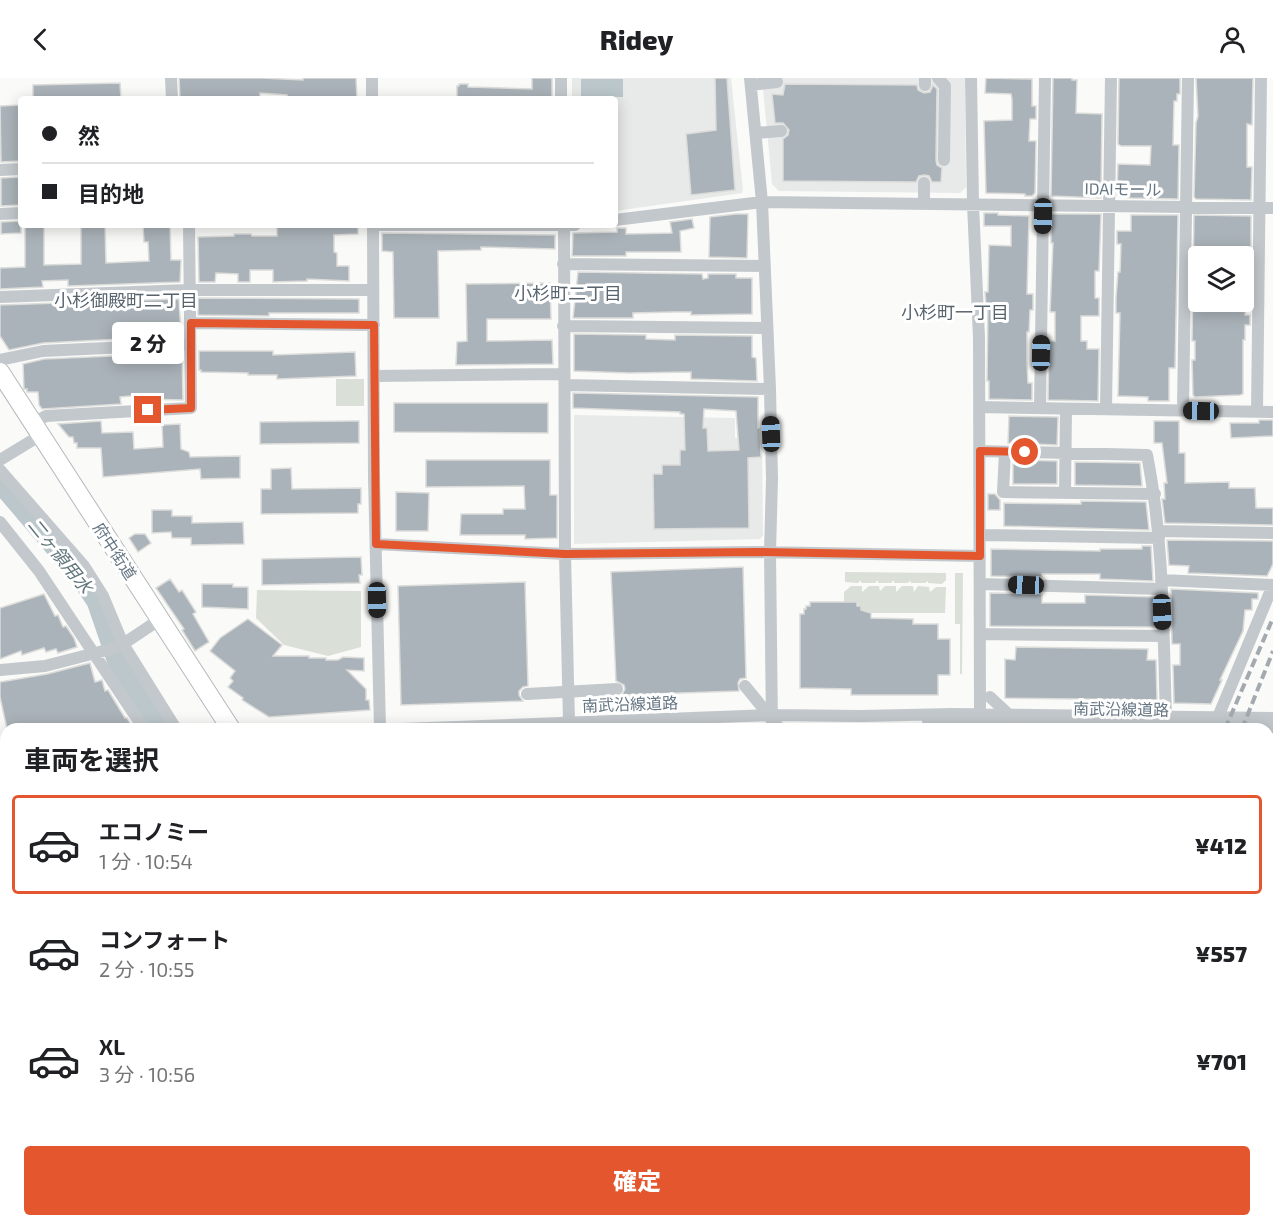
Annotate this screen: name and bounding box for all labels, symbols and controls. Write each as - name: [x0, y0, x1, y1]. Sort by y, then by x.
- icon: back: [24, 23, 57, 56]
- text: Ridey: [600, 23, 673, 55]
- icon: person: [1216, 23, 1249, 56]
- text: 然: [78, 122, 100, 148]
- street label: IDAIモール: [1084, 178, 1162, 199]
- text: 目的地: [78, 180, 144, 206]
- car: [1034, 198, 1052, 234]
- map controls: [1188, 246, 1254, 312]
- button: layers: [1188, 246, 1254, 312]
- district label: 小杉町二丁目: [514, 282, 622, 304]
- district label: 小杉御殿町二丁目: [54, 289, 198, 311]
- district label: 小杉町一丁目: [901, 301, 1009, 323]
- callout: 2 分: [112, 323, 184, 365]
- text: 2 分: [130, 331, 166, 355]
- car: [1032, 335, 1050, 371]
- route end: [134, 396, 161, 423]
- car: [1183, 402, 1219, 420]
- car: [761, 416, 781, 452]
- route start: [1011, 438, 1038, 465]
- water label: 二ヶ領用水: [24, 513, 99, 599]
- street label: 府中街道: [90, 519, 141, 583]
- car: [1008, 575, 1044, 595]
- car: [368, 582, 386, 618]
- car: [1152, 594, 1172, 630]
- street label: 南武沿線道路: [582, 692, 678, 715]
- street label: 南武沿線道路: [1073, 698, 1169, 719]
- text: 車両を選択: [24, 743, 159, 775]
- icon: car: [27, 818, 81, 872]
- text: エコノミー: [99, 818, 209, 844]
- text: ¥412: [1195, 832, 1247, 858]
- text: 1 分 · 10:54: [99, 849, 193, 873]
- icon: car: [27, 926, 81, 980]
- text: コンフォート: [99, 926, 230, 952]
- text: ¥557: [1195, 940, 1247, 966]
- text: 2 分 · 10:55: [99, 957, 195, 981]
- text: XL: [99, 1033, 125, 1059]
- icon: car: [27, 1034, 81, 1088]
- text: ¥701: [1196, 1048, 1247, 1074]
- text: 3 分 · 10:56: [99, 1062, 195, 1086]
- button: 確定: [24, 1146, 1250, 1215]

